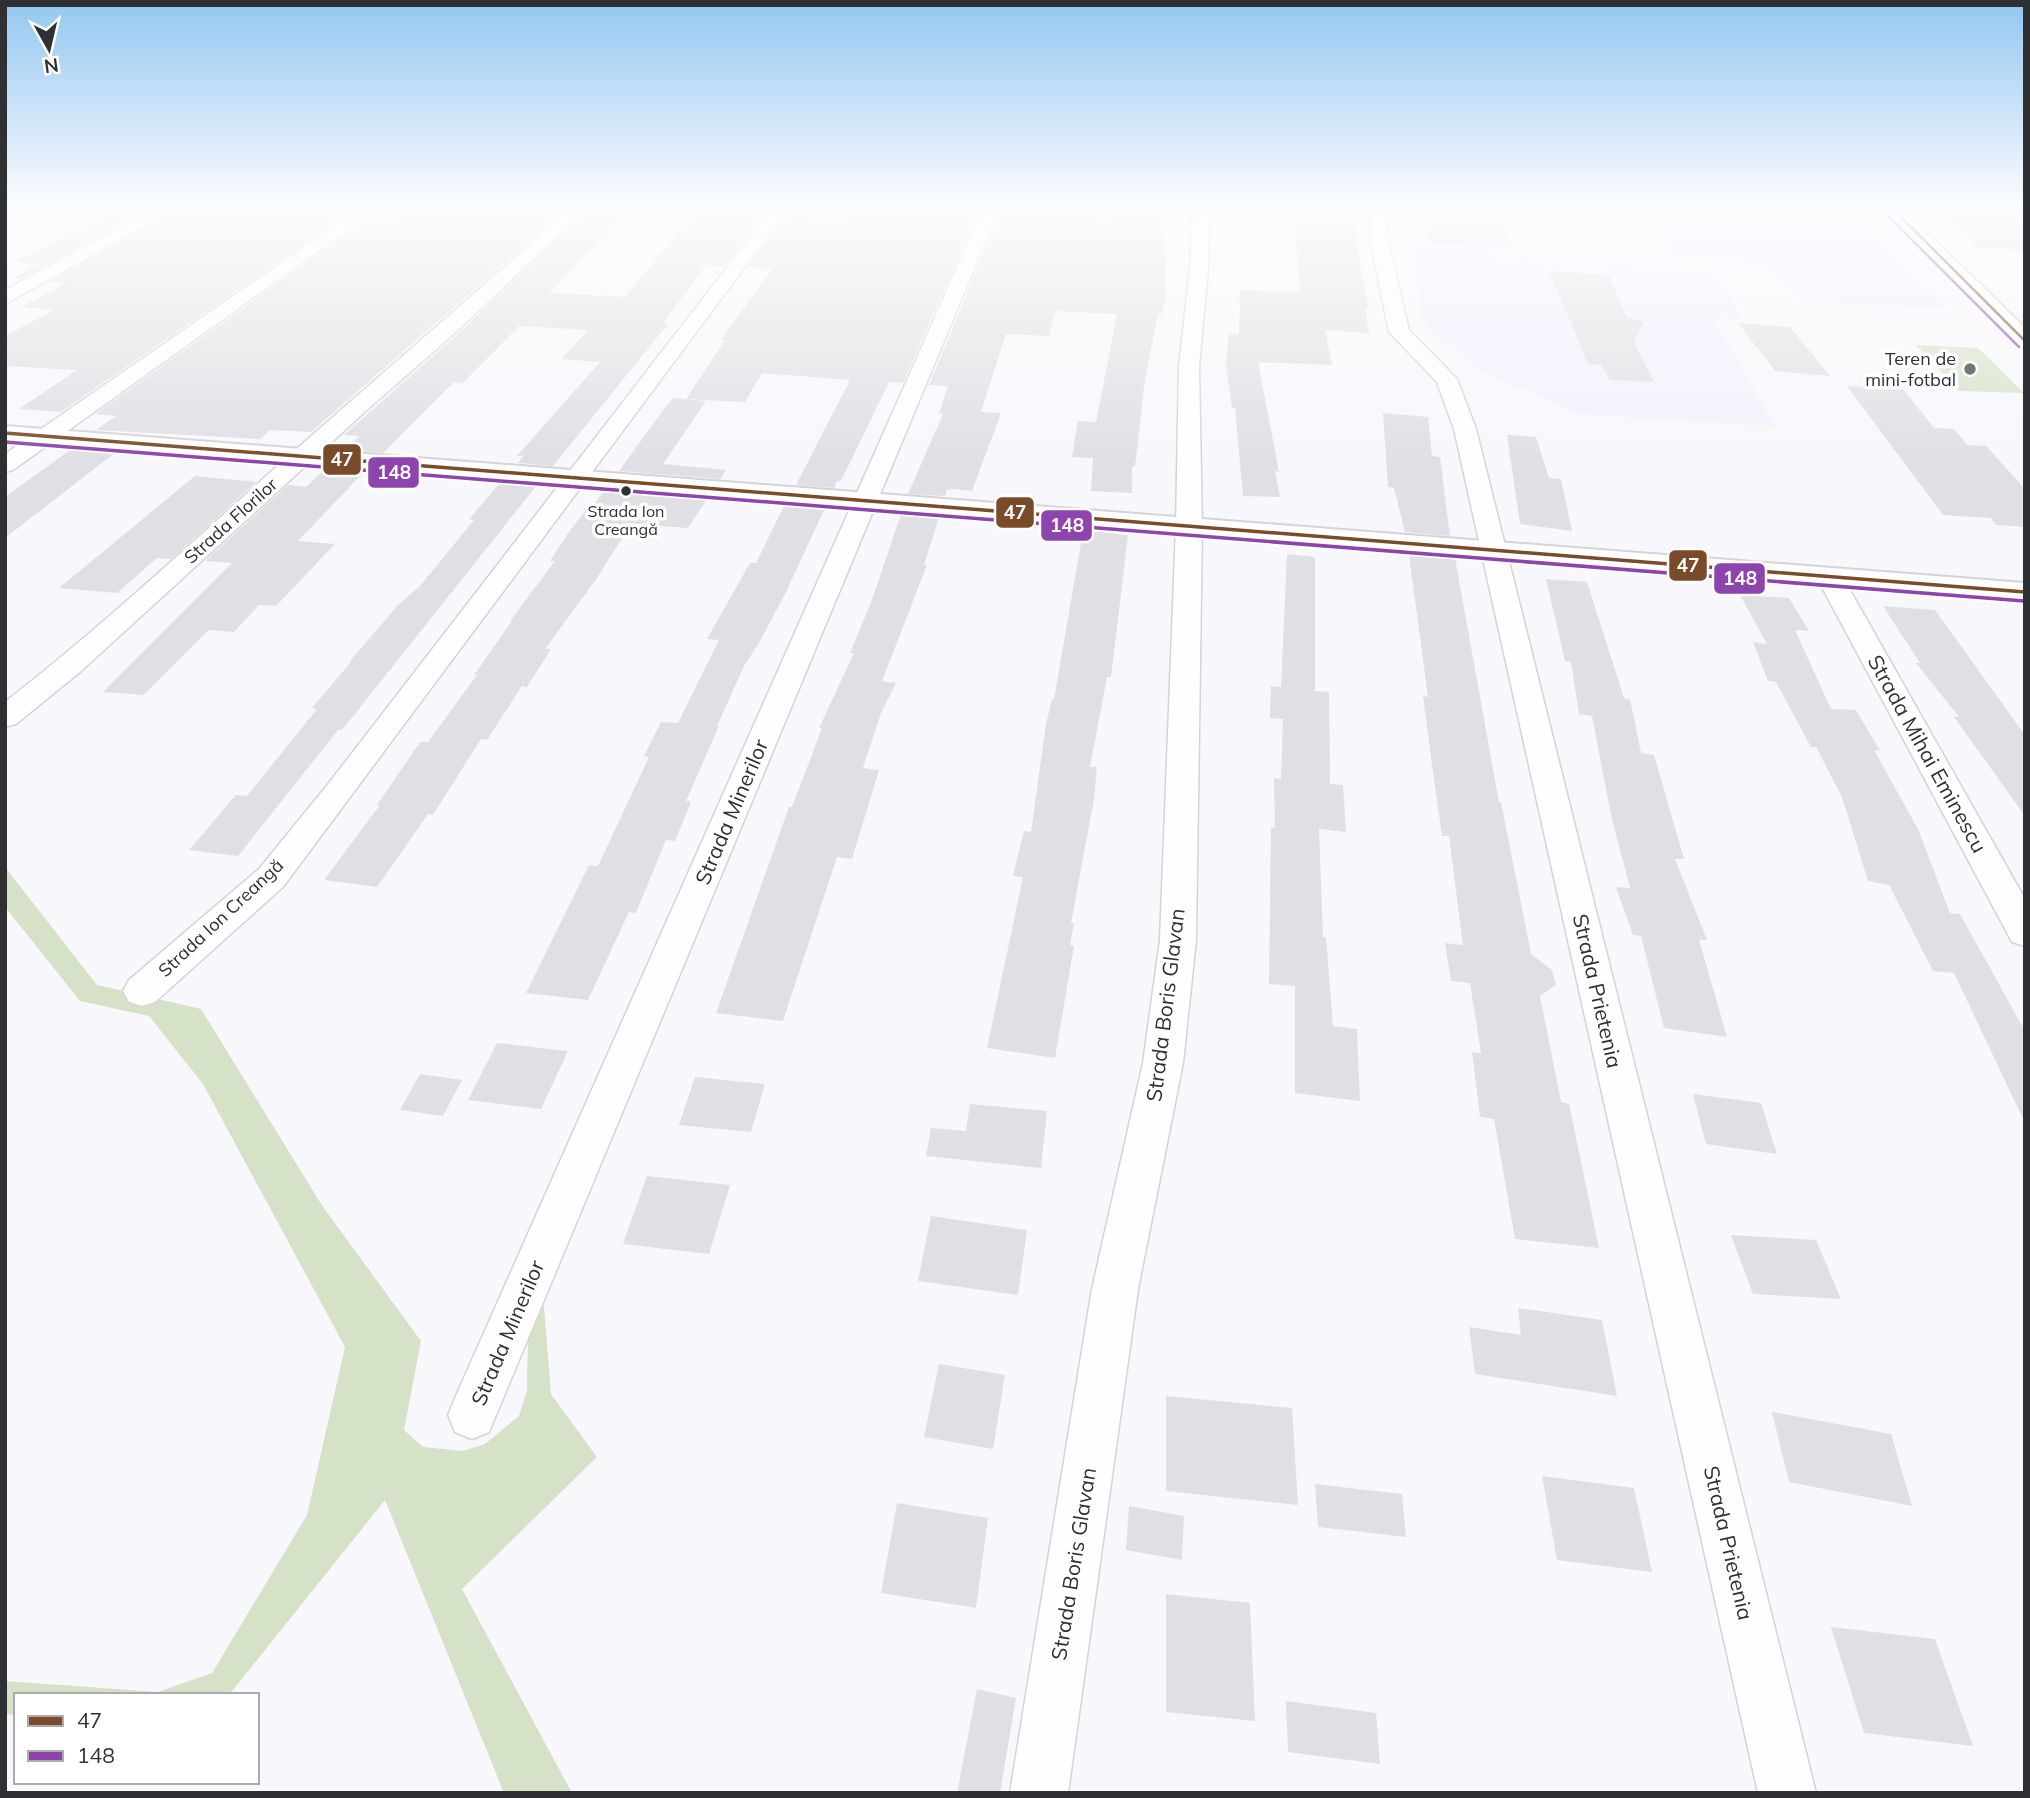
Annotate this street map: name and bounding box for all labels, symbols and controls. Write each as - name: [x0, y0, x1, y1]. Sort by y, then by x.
- north arrow: [14, 14, 84, 84]
- text: N: [43, 53, 60, 79]
- place label: Teren de mini-fotbal: [1865, 347, 1956, 391]
- marker: Teren de mini-fotbal: [1962, 361, 1978, 377]
- line badge: 47: [322, 443, 362, 476]
- text: 47: [331, 447, 353, 471]
- line badge: 148: [367, 456, 420, 489]
- text: 148: [377, 460, 411, 484]
- street label: Strada Florilor: [179, 472, 282, 569]
- marker: Strada Ion Creangă: [619, 484, 633, 498]
- line badge: 47: [995, 496, 1035, 529]
- text: 47: [1004, 500, 1026, 524]
- place label: Strada Ion Creangă: [588, 501, 664, 539]
- line badge: 148: [1040, 509, 1093, 542]
- text: 148: [1050, 513, 1084, 537]
- line badge: 47: [1668, 549, 1708, 582]
- text: 47: [1677, 553, 1699, 577]
- line badge: 148: [1713, 562, 1766, 595]
- text: 148: [1723, 566, 1757, 590]
- street label: Strada Mihai Eminescu: [1863, 650, 1993, 857]
- street label: Strada Minerilor: [689, 735, 774, 888]
- street label: Strada Ion Creangă: [153, 854, 288, 982]
- street label: Strada Boris Glavan: [1140, 907, 1190, 1103]
- street label: Strada Prietenia: [1568, 911, 1628, 1070]
- street label: Strada Minerilor: [465, 1256, 550, 1409]
- street label: Strada Prietenia: [1699, 1463, 1759, 1622]
- street label: Strada Boris Glavan: [1045, 1466, 1101, 1662]
- legend: [14, 1693, 259, 1784]
- text: 47: [77, 1707, 102, 1733]
- text: 148: [77, 1742, 115, 1768]

